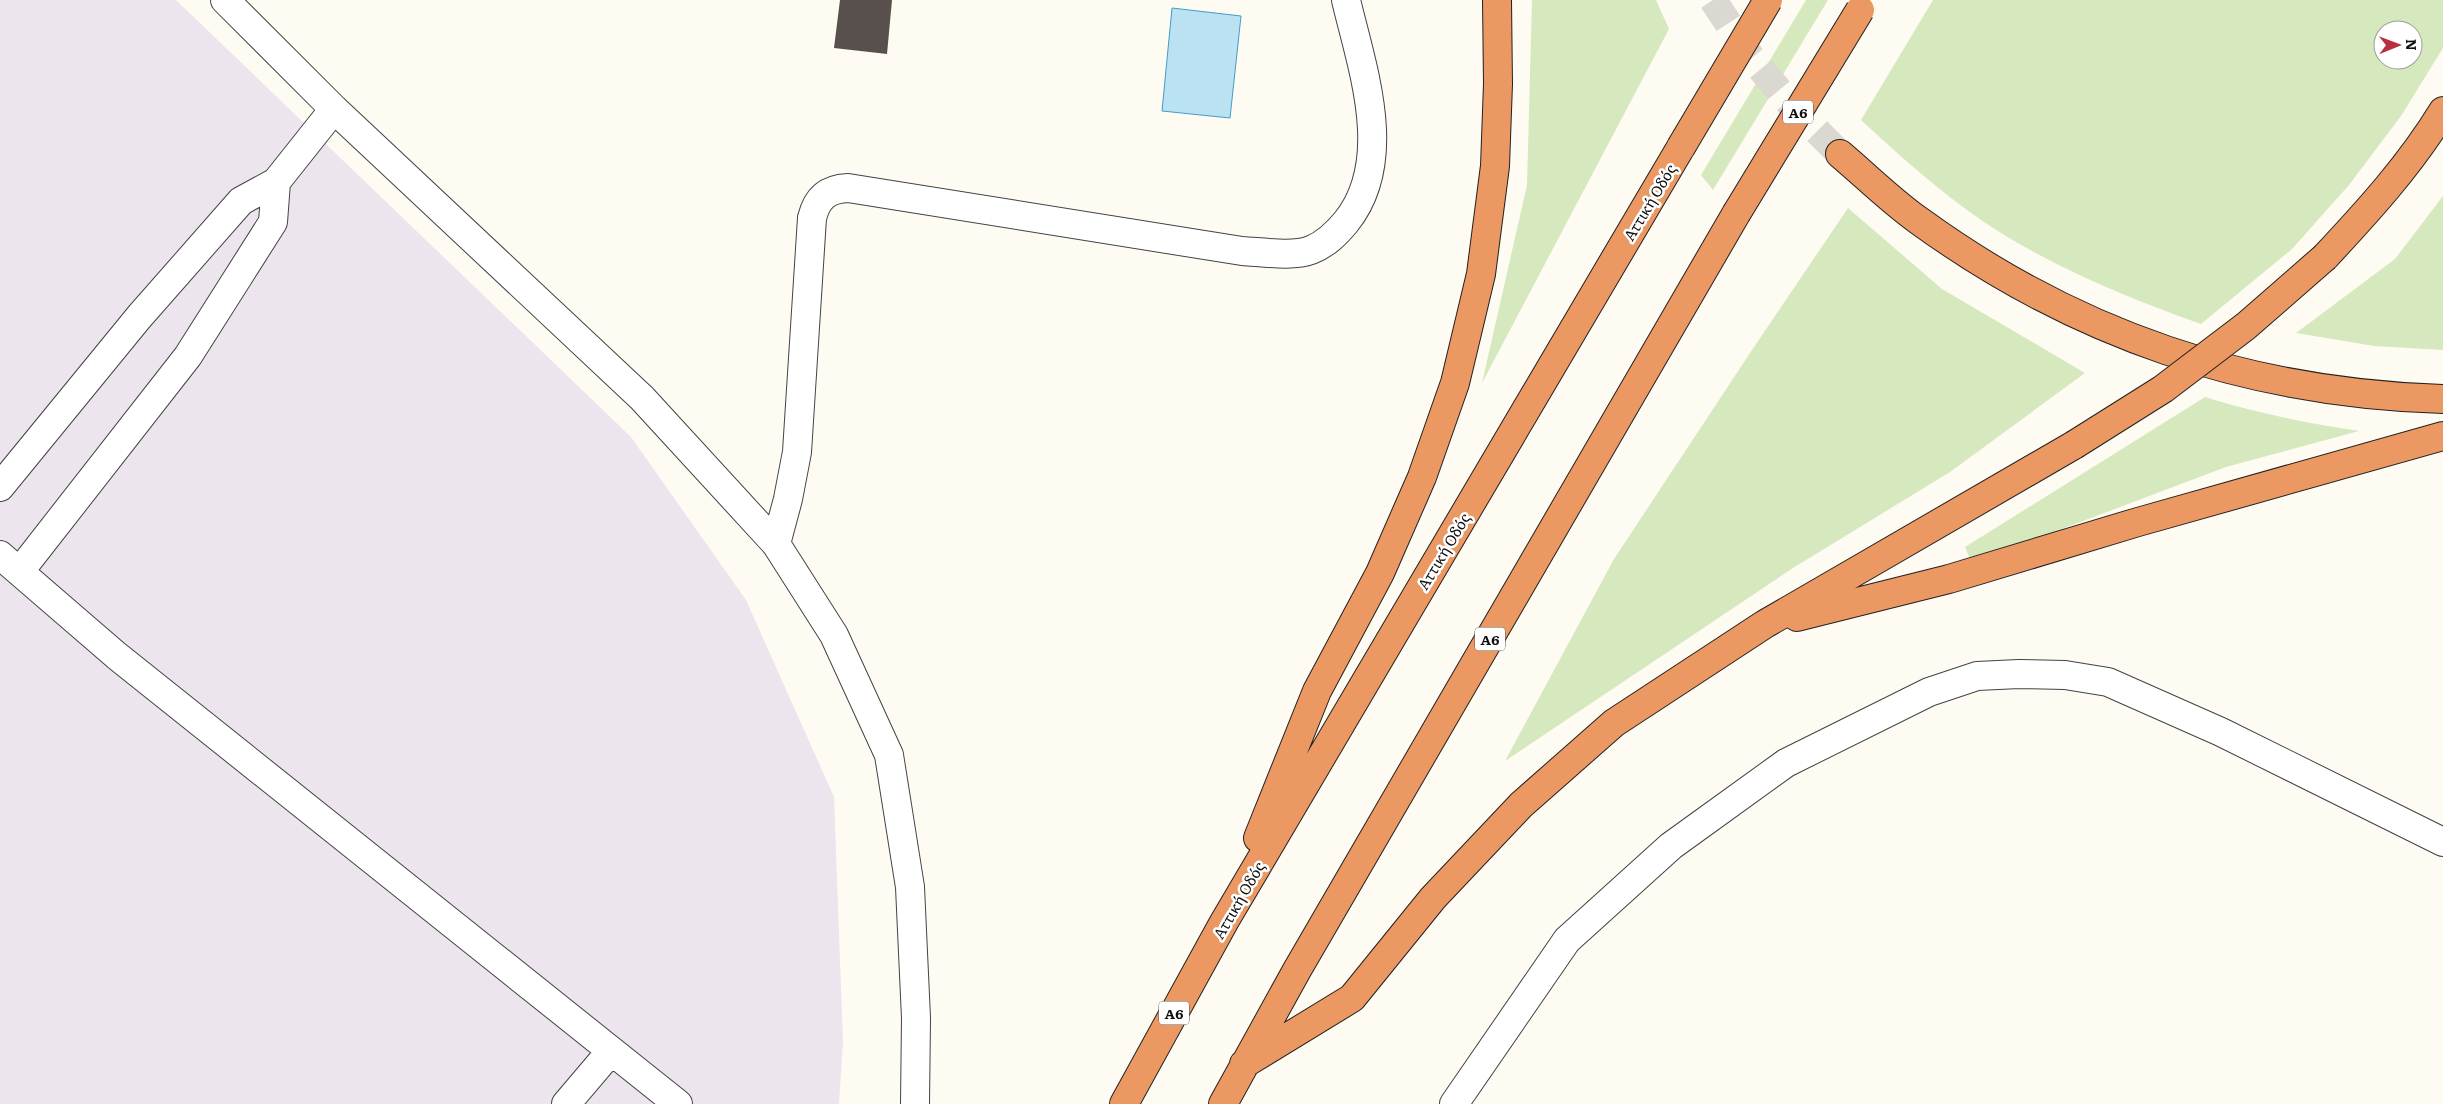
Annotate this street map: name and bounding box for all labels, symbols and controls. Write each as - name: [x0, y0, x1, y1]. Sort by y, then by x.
- north arrow: [2373, 20, 2423, 70]
- text: N: [2402, 39, 2422, 51]
- road number: Α6: [1783, 100, 1813, 124]
- street label: Αττική Οδός: [1617, 159, 1681, 245]
- street label: Αττική Οδός: [1411, 508, 1475, 594]
- road number: Α6: [1475, 628, 1505, 650]
- street label: Αττική Οδός: [1206, 856, 1270, 943]
- road number: Α6: [1159, 1001, 1189, 1024]

